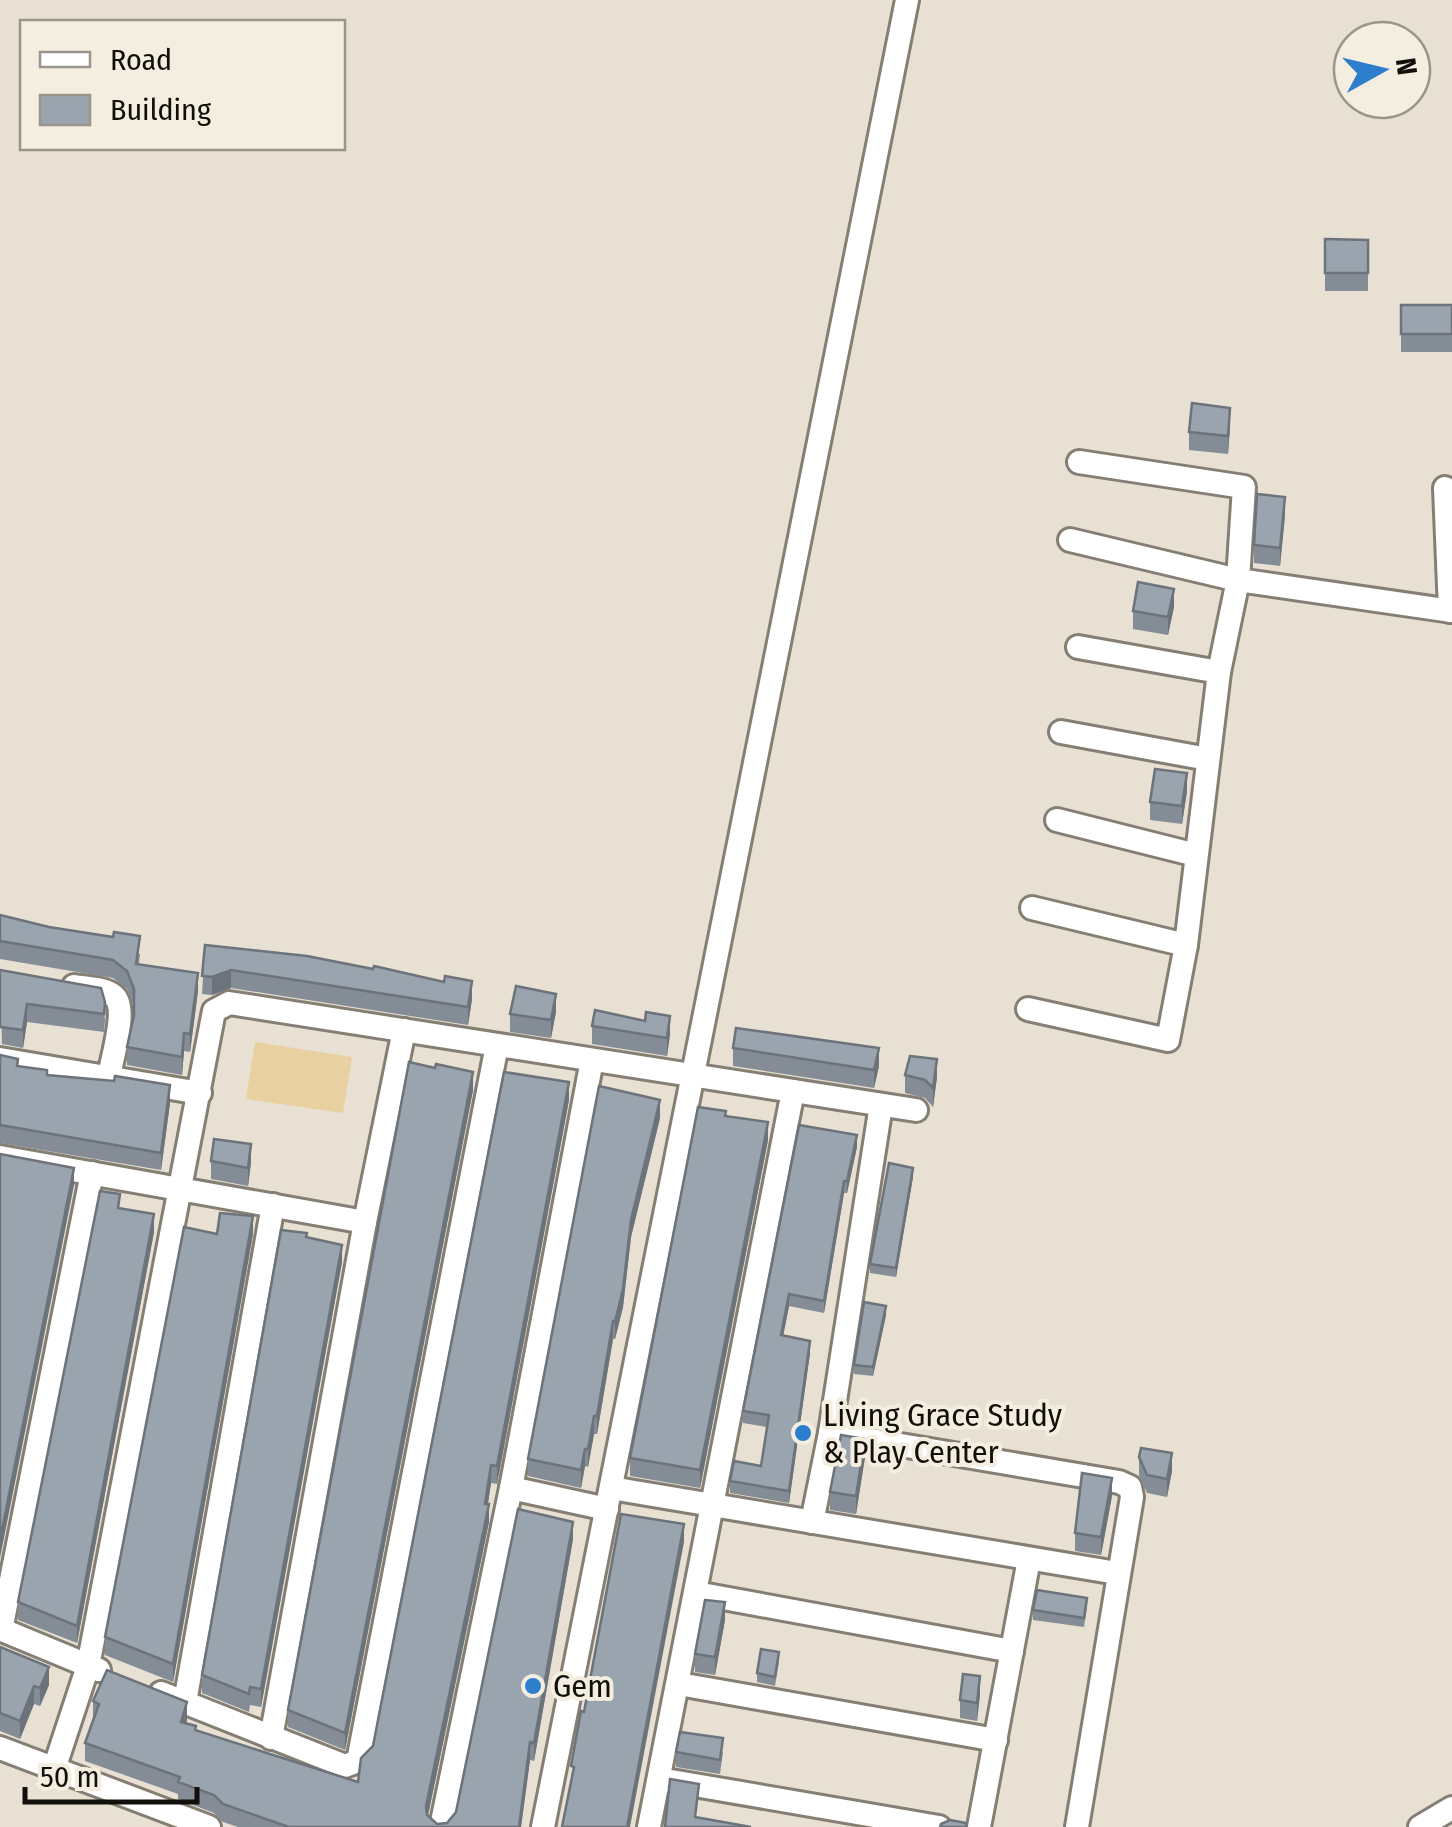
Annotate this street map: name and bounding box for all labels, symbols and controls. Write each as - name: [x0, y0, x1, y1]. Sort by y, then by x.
- legend: [20, 20, 345, 150]
- north arrow: [1332, 20, 1432, 120]
- text: Road: [110, 42, 172, 78]
- text: N: [1389, 56, 1424, 77]
- text: Building: [110, 92, 212, 128]
- place label: Living Grace Study & Play Center: [823, 1396, 1063, 1471]
- marker: Living Grace Study & Play Center: [792, 1422, 814, 1444]
- place label: Gem: [553, 1667, 612, 1705]
- marker: Gem: [522, 1675, 544, 1697]
- scale bar: [25, 1742, 198, 1804]
- text: 50 m: [40, 1759, 100, 1795]

